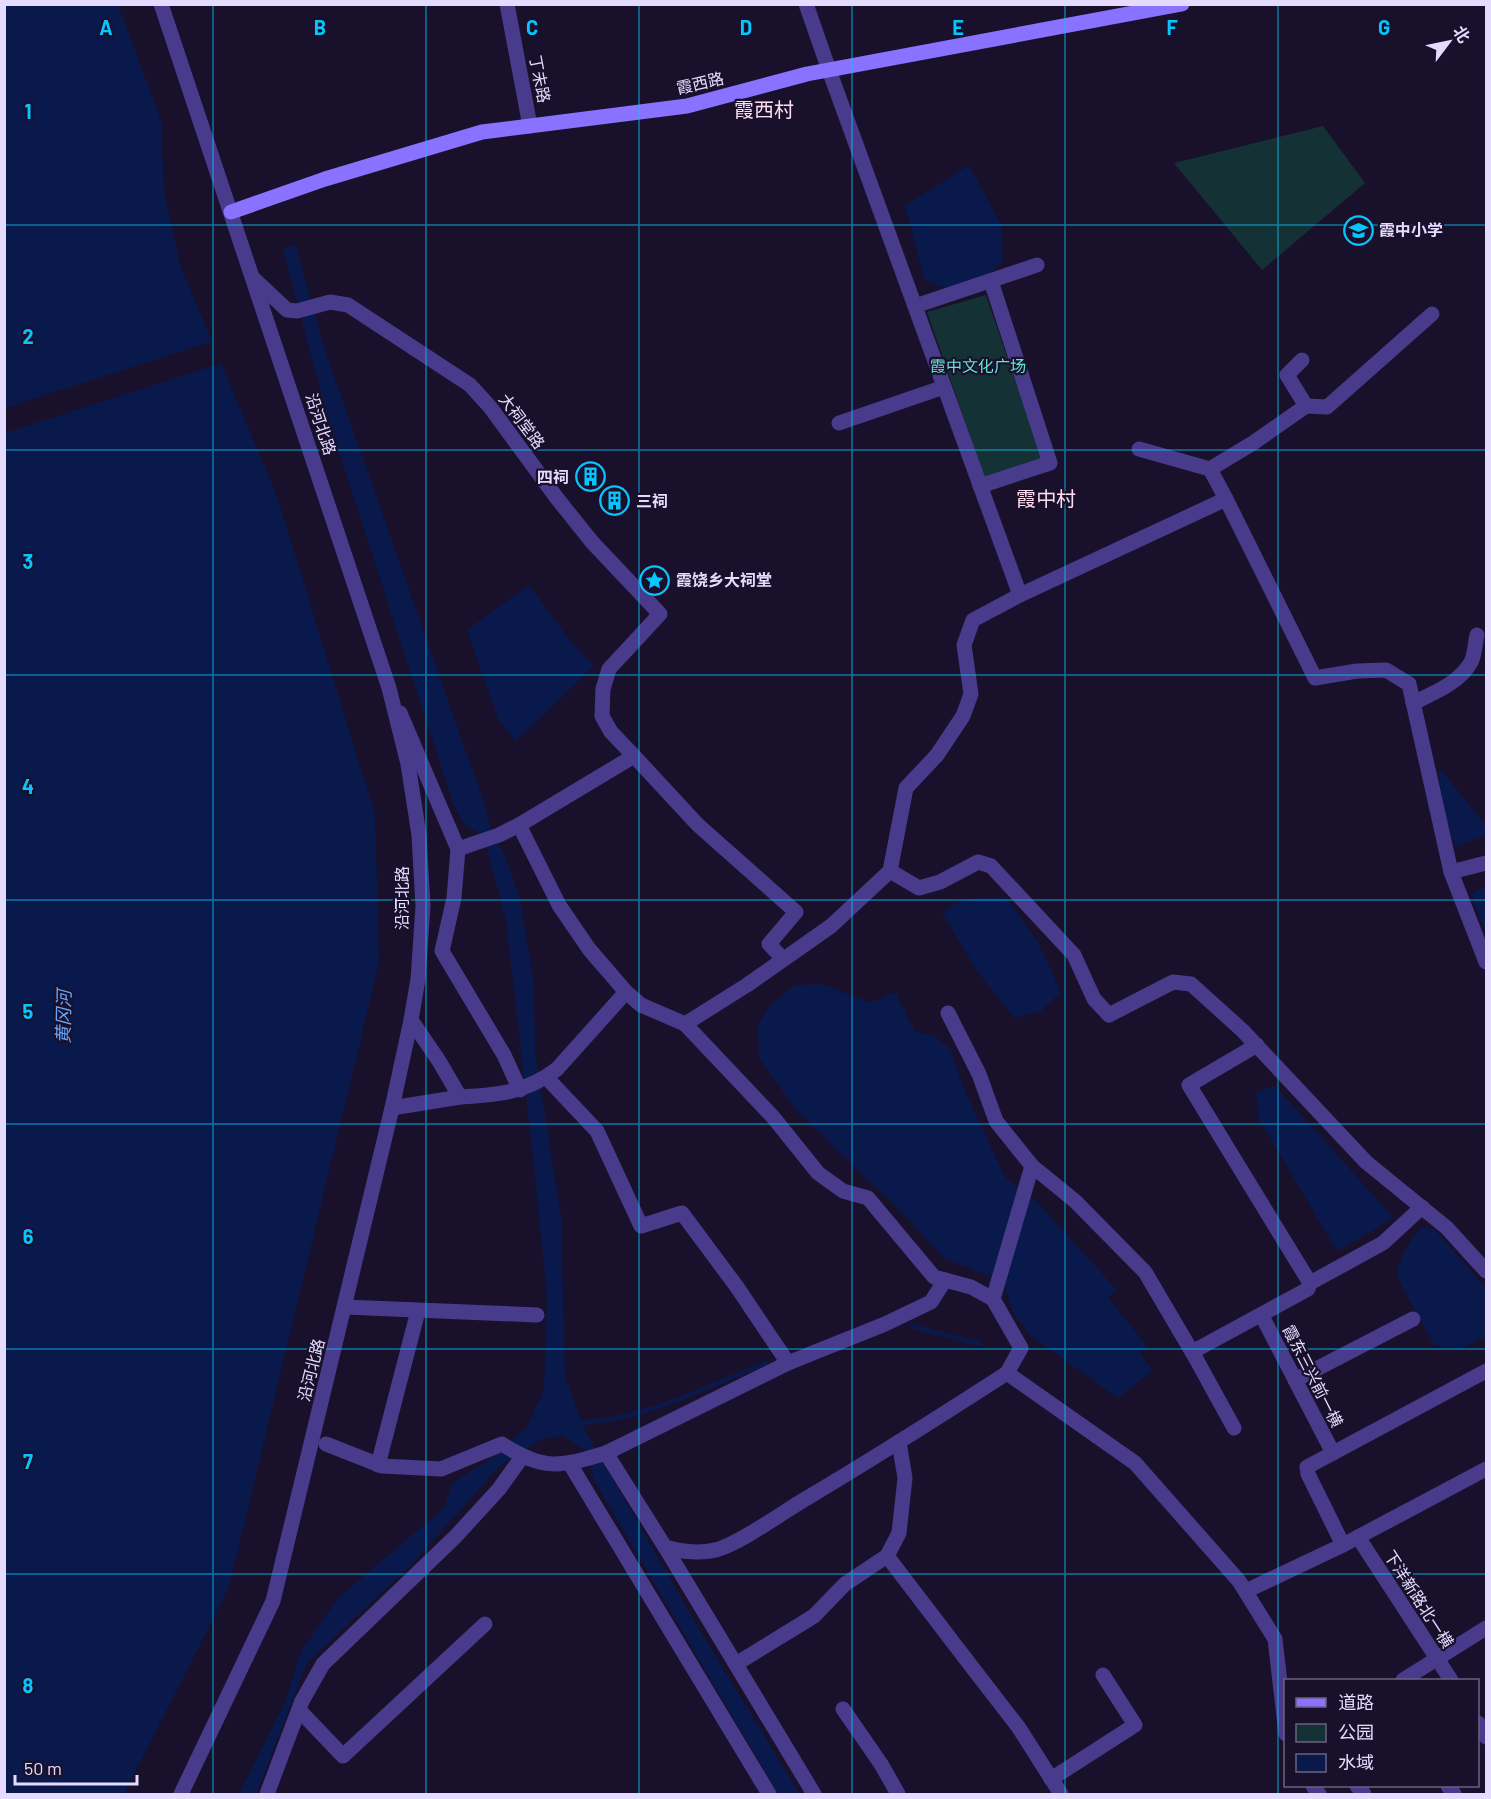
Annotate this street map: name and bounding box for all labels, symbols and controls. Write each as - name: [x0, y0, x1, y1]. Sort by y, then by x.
- north arrow: [1419, 12, 1479, 72]
- text: A: [99, 15, 113, 39]
- text: B: [314, 15, 326, 39]
- text: C: [526, 15, 538, 39]
- text: D: [740, 15, 752, 39]
- text: E: [952, 15, 964, 39]
- text: F: [1166, 15, 1178, 39]
- text: G: [1378, 15, 1390, 39]
- text: 北: [1450, 22, 1474, 46]
- street label: 丁未路: [527, 54, 554, 104]
- street label: 霞西路: [674, 68, 725, 97]
- district label: 霞西村: [734, 97, 794, 121]
- text: 1: [24, 99, 32, 123]
- school or university icon: 霞中小学: [1342, 214, 1374, 246]
- place label: 霞中小学: [1379, 220, 1443, 239]
- text: 2: [22, 324, 34, 348]
- park label: 霞中文化广场: [930, 356, 1026, 375]
- street label: 大祠堂路: [496, 389, 549, 452]
- street label: 沿河北路: [303, 390, 340, 457]
- building icon: 四祠: [574, 461, 606, 493]
- place label: 四祠: [537, 467, 569, 486]
- building icon: 三祠: [599, 485, 631, 517]
- district label: 霞中村: [1016, 486, 1076, 510]
- place label: 三祠: [636, 491, 668, 510]
- text: 3: [23, 549, 33, 573]
- place icon: 霞饶乡大祠堂: [639, 564, 671, 596]
- place label: 霞饶乡大祠堂: [676, 570, 772, 589]
- text: 4: [22, 774, 34, 798]
- street label: 沿河北路: [392, 866, 411, 930]
- water label: 黄冈河: [52, 987, 75, 1044]
- text: 5: [23, 999, 34, 1023]
- text: 6: [23, 1224, 34, 1248]
- street label: 霞东三兴前一横: [1280, 1322, 1347, 1430]
- street label: 沿河北路: [294, 1337, 327, 1403]
- text: 7: [23, 1449, 33, 1473]
- street label: 下洋新路北一横: [1381, 1547, 1458, 1651]
- text: 8: [23, 1673, 34, 1697]
- legend: [1284, 1679, 1479, 1787]
- text: 道路: [1338, 1691, 1374, 1713]
- text: 公园: [1338, 1721, 1374, 1743]
- scale bar: [15, 1748, 136, 1786]
- text: 水域: [1338, 1751, 1374, 1773]
- text: 50 m: [24, 1757, 62, 1779]

